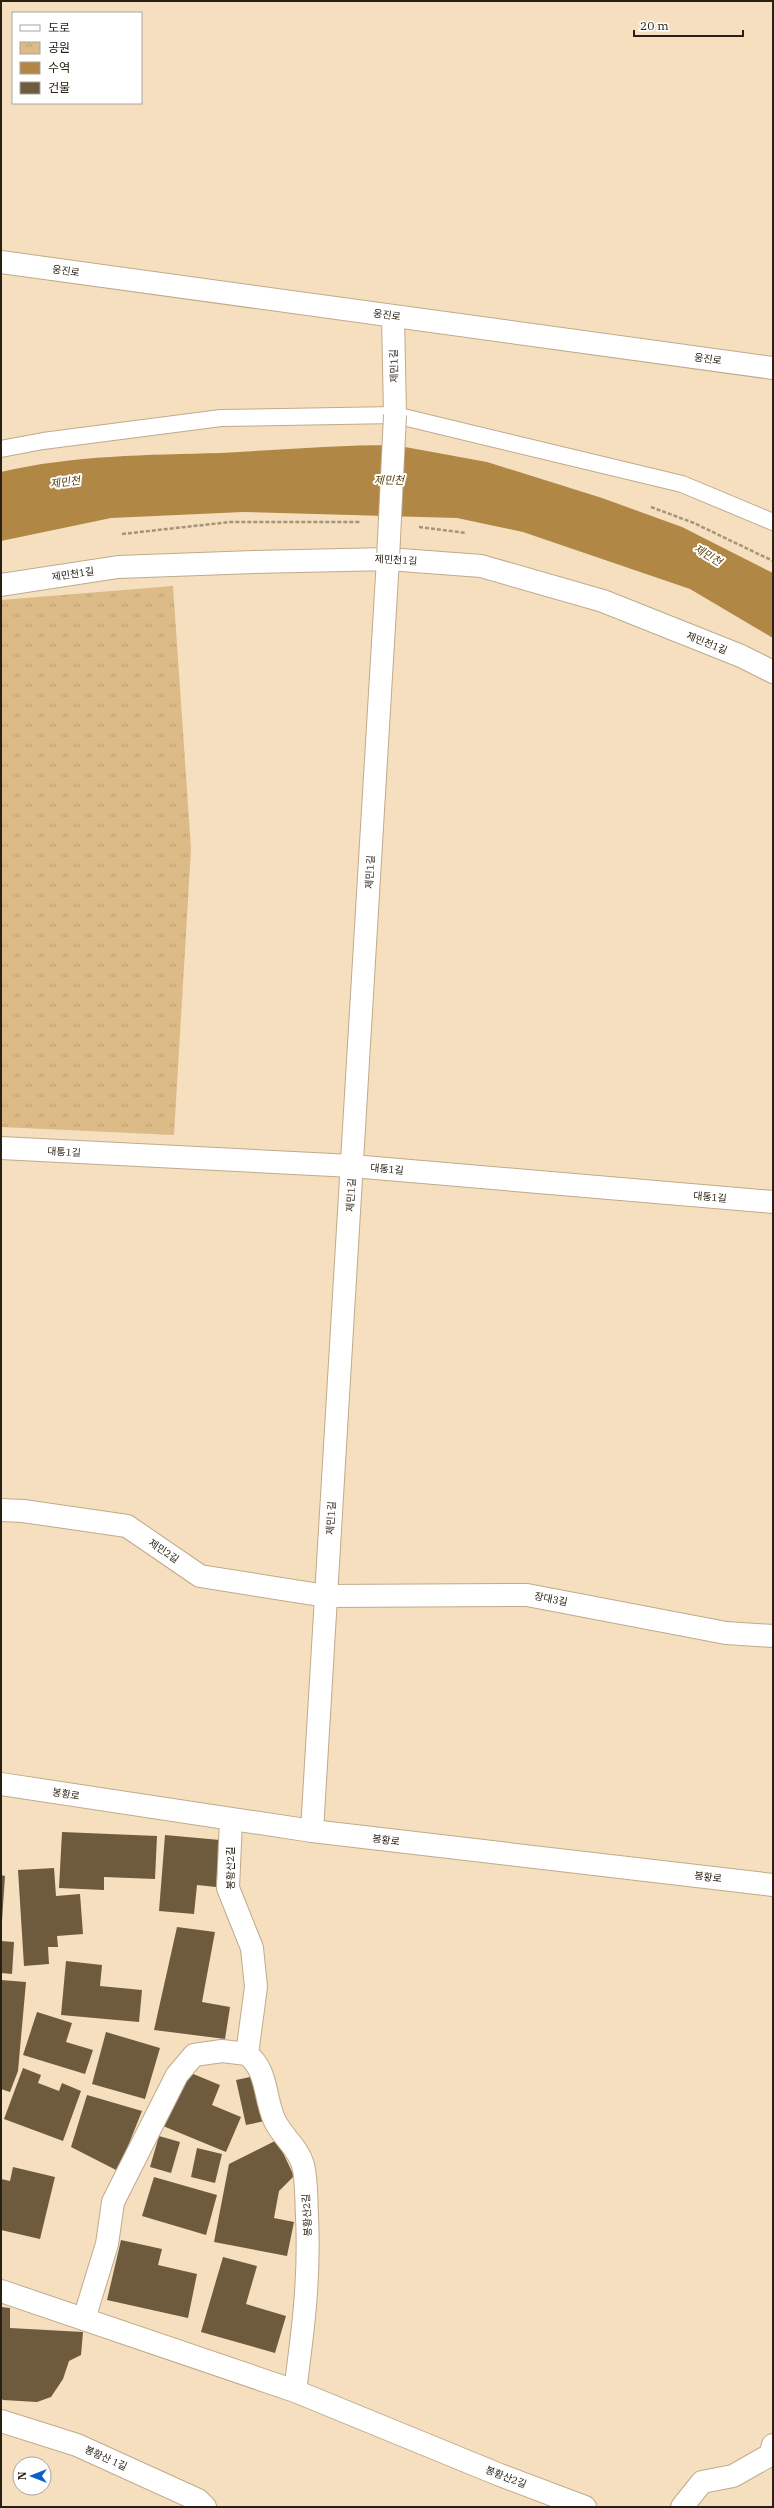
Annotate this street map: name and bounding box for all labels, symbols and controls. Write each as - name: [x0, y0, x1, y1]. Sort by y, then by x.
- legend: [12, 12, 142, 104]
- scale bar: [634, 12, 743, 38]
- text: 20 m: [640, 18, 669, 33]
- text: 도로: [48, 20, 70, 35]
- text: 공원: [48, 40, 70, 55]
- text: 수역: [48, 60, 70, 75]
- text: 건물: [48, 80, 70, 95]
- street label: 웅진로: [51, 263, 81, 279]
- street label: 웅진로: [372, 307, 402, 323]
- street label: 제민1길: [387, 349, 401, 383]
- street label: 웅진로: [693, 351, 723, 367]
- water label: 제민천: [49, 473, 83, 491]
- water label: 제민천: [374, 473, 406, 487]
- water label: 제민천: [691, 541, 726, 570]
- street label: 제민천1길: [374, 552, 418, 568]
- street label: 제민천1길: [51, 565, 95, 583]
- street label: 제민천1길: [685, 629, 729, 657]
- street label: 제민1길: [363, 855, 377, 889]
- street label: 대통1길: [47, 1145, 81, 1159]
- street label: 대통1길: [370, 1161, 404, 1177]
- street label: 제민1길: [344, 1178, 358, 1212]
- street label: 대통1길: [693, 1189, 727, 1205]
- street label: 제민1길: [324, 1501, 338, 1535]
- street label: 제민2길: [146, 1536, 182, 1566]
- street label: 장대3길: [533, 1589, 569, 1609]
- street label: 봉황로: [51, 1785, 81, 1803]
- street label: 봉황로: [372, 1832, 400, 1848]
- street label: 봉황산2길: [224, 1847, 237, 1889]
- street label: 봉황로: [694, 1869, 722, 1885]
- street label: 봉황산2길: [299, 2193, 315, 2237]
- street label: 봉황산 1길: [83, 2443, 129, 2473]
- north arrow: [12, 2456, 52, 2496]
- street label: 봉황산2길: [484, 2463, 528, 2491]
- text: N: [15, 2471, 29, 2480]

